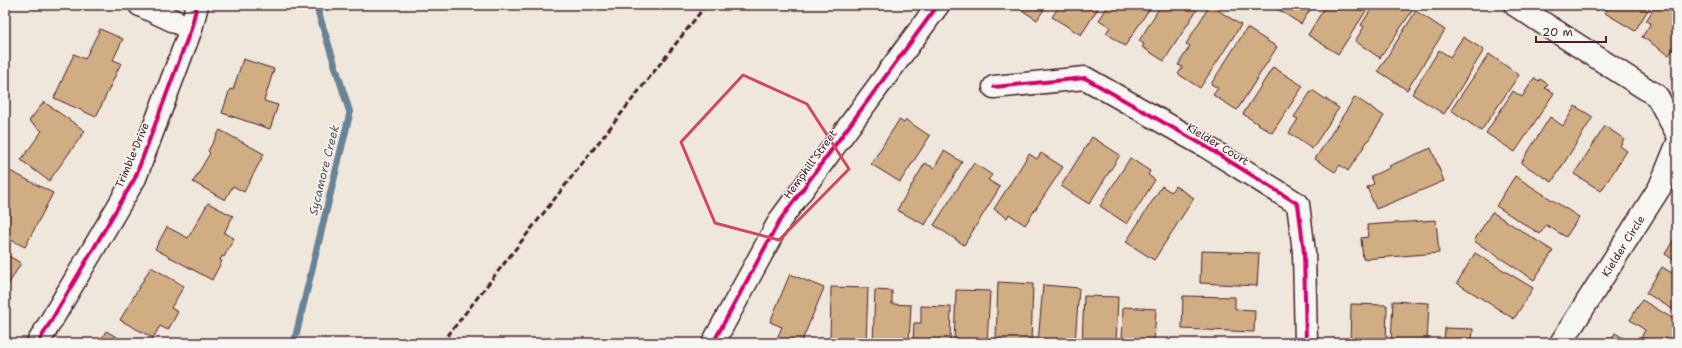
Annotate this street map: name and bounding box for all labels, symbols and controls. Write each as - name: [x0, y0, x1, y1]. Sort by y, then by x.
- scale bar: [1536, 18, 1606, 44]
- text: 20 m: [1542, 24, 1573, 40]
- street label: Trimble Drive: [112, 120, 153, 190]
- street label: Kielder Court: [1184, 120, 1252, 169]
- water label: Sycamore Creek: [305, 123, 343, 217]
- street label: Hemphill Street: [780, 127, 841, 202]
- street label: Kielder Circle: [1599, 213, 1648, 280]

